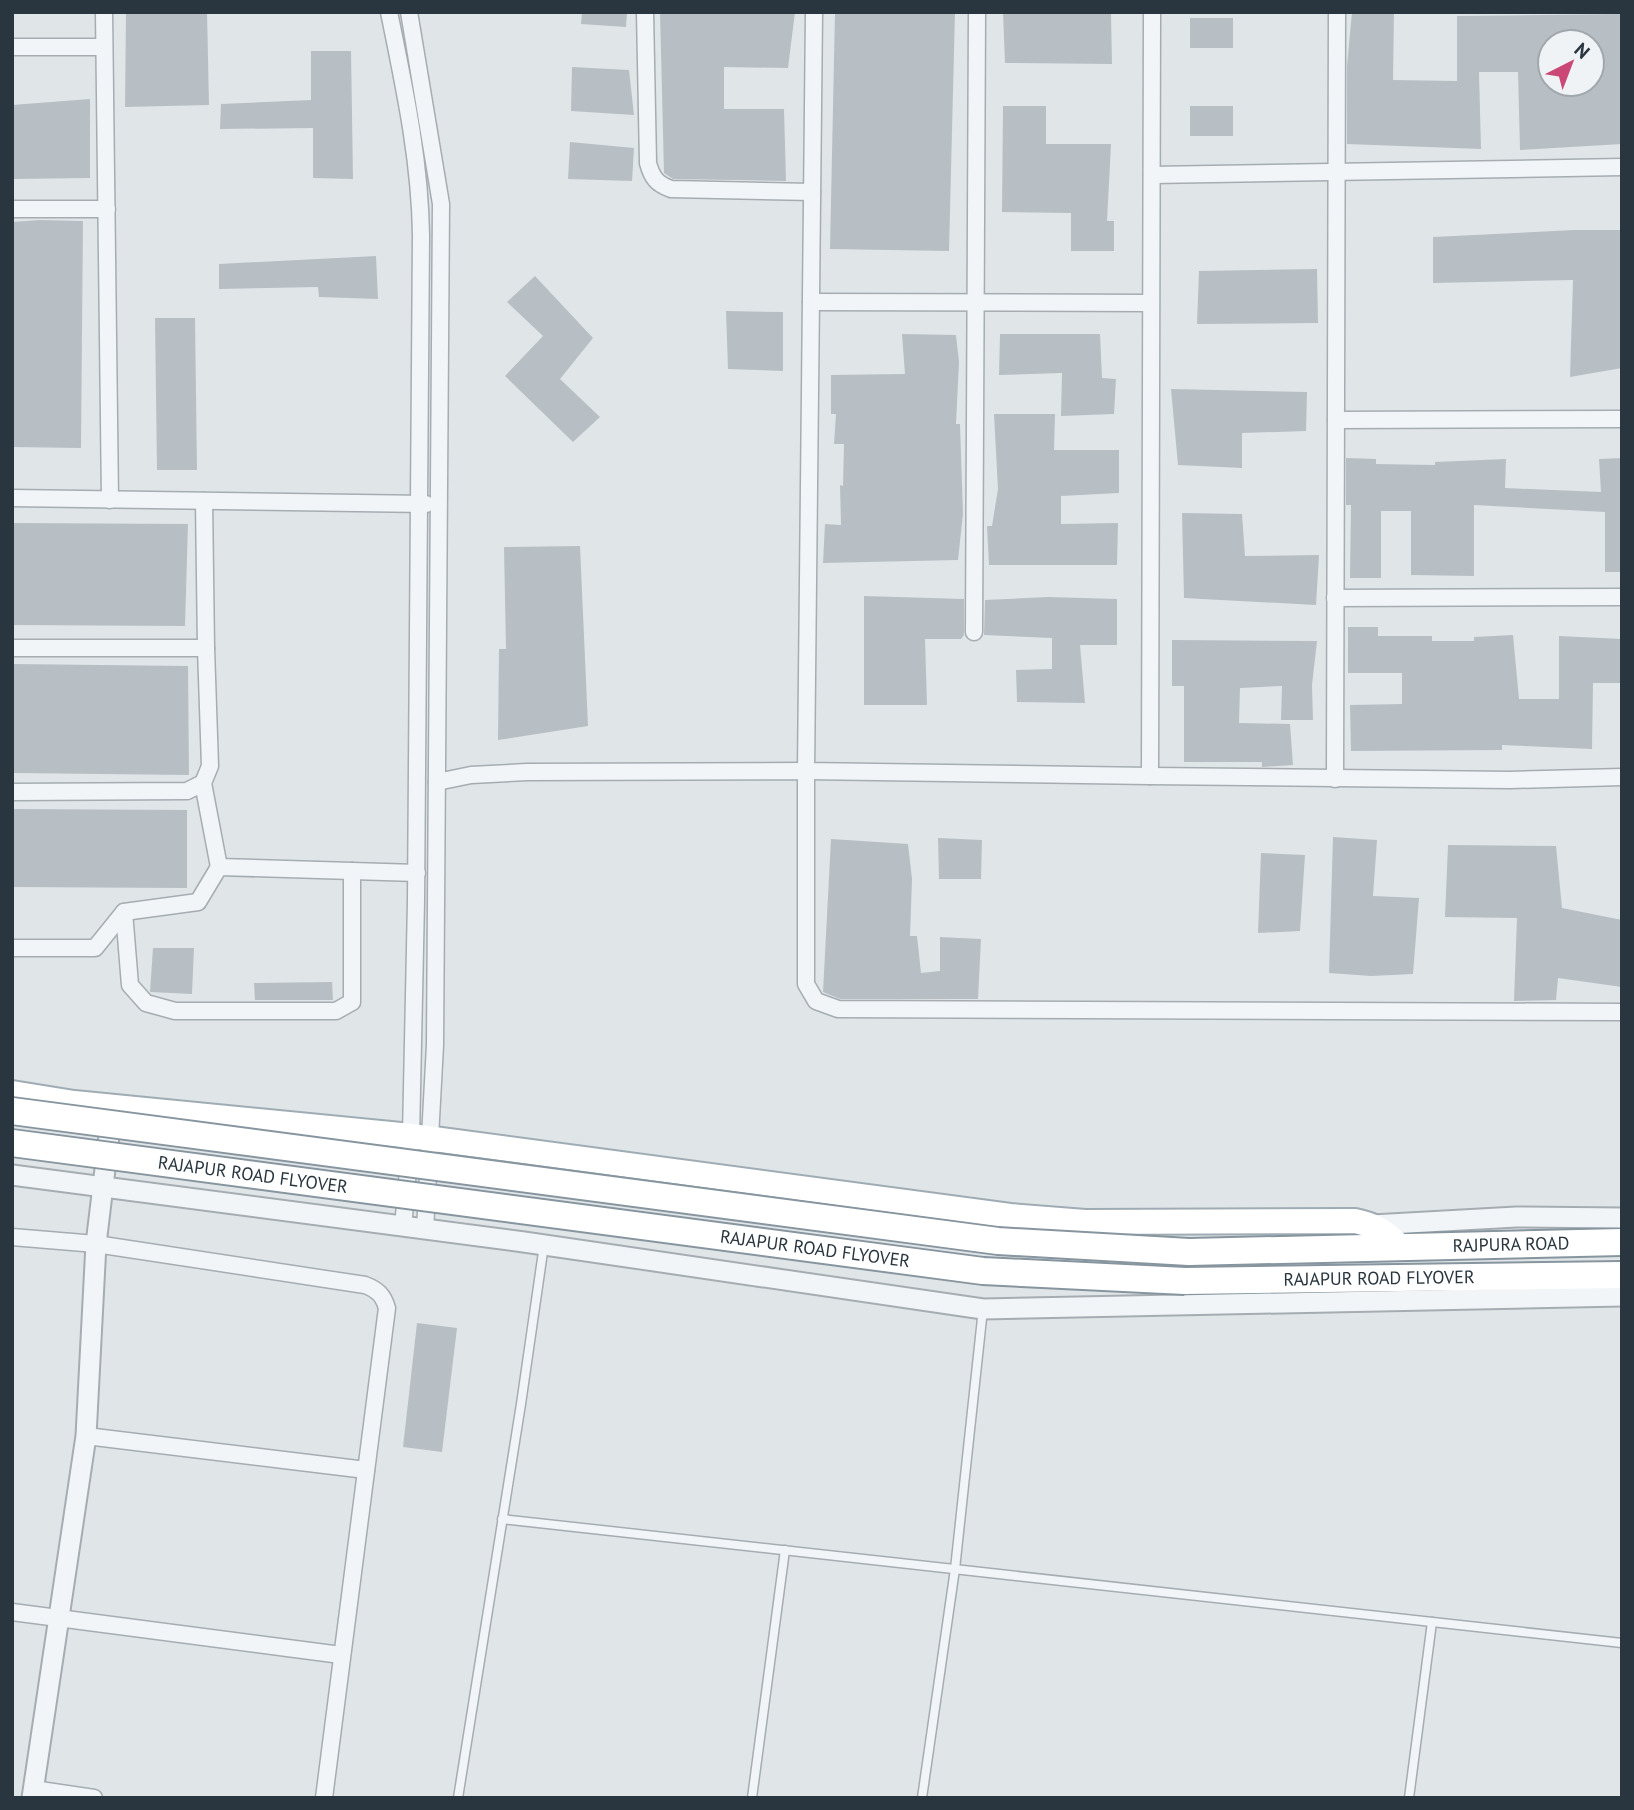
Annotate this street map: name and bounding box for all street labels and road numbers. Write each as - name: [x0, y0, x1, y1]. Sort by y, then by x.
- street label: RAJAPUR ROAD FLYOVER: [157, 1150, 350, 1198]
- street label: RAJAPUR ROAD FLYOVER: [719, 1224, 912, 1272]
- street label: RAJPURA ROAD: [1452, 1231, 1570, 1257]
- street label: RAJAPUR ROAD FLYOVER: [1283, 1265, 1475, 1291]

